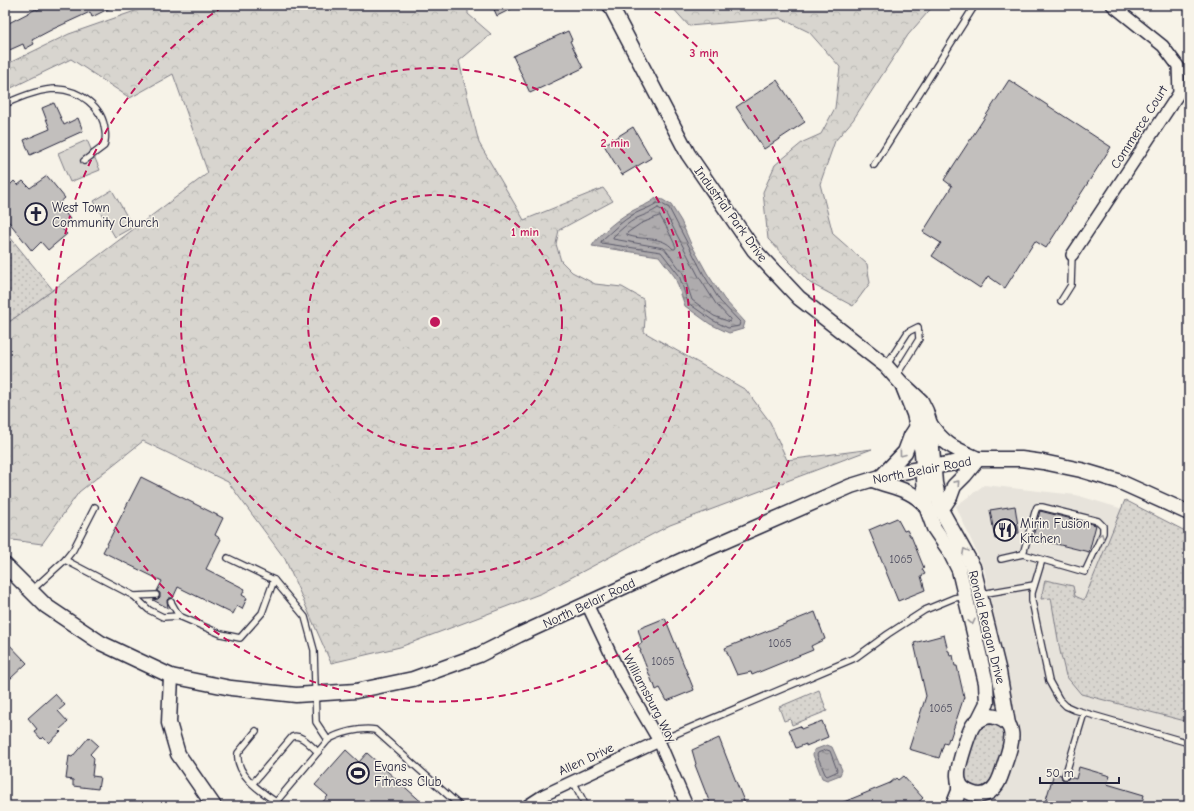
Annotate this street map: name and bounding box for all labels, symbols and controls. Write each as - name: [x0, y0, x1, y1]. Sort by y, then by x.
- text: 3 min: [689, 46, 719, 60]
- street label: Commerce Court: [1107, 82, 1171, 171]
- text: 2 min: [600, 136, 630, 150]
- street label: Industrial Park Drive: [691, 163, 771, 265]
- place label: West Town Community Church: [52, 200, 159, 230]
- church icon: West Town Community Church: [23, 201, 49, 227]
- text: 1 min: [511, 225, 539, 239]
- centre of rings: [428, 315, 442, 329]
- one-way arrow: [900, 450, 907, 457]
- street label: North Belair Road: [871, 453, 973, 487]
- one-way arrow: [953, 480, 960, 488]
- place label: Mirin Fusion Kitchen: [1020, 516, 1090, 546]
- restaurant icon: Mirin Fusion Kitchen: [992, 517, 1018, 543]
- one-way arrow: [1097, 533, 1105, 540]
- one-way arrow: [962, 548, 970, 555]
- house number: 1065: [890, 553, 913, 566]
- street label: Ronald Reagan Drive: [966, 569, 1008, 686]
- street label: North Belair Road: [540, 575, 638, 631]
- one-way arrow: [968, 619, 976, 626]
- house number: 1065: [769, 637, 792, 650]
- street label: Williamsburg Way: [620, 651, 680, 745]
- house number: 1065: [652, 655, 675, 668]
- house number: 1065: [930, 702, 953, 715]
- street label: Allen Drive: [556, 739, 616, 778]
- place label: Evans Fitness Club: [374, 759, 442, 789]
- scale bar: [1040, 759, 1119, 785]
- sports icon: Evans Fitness Club: [345, 760, 371, 786]
- text: 50 m: [1046, 766, 1074, 780]

